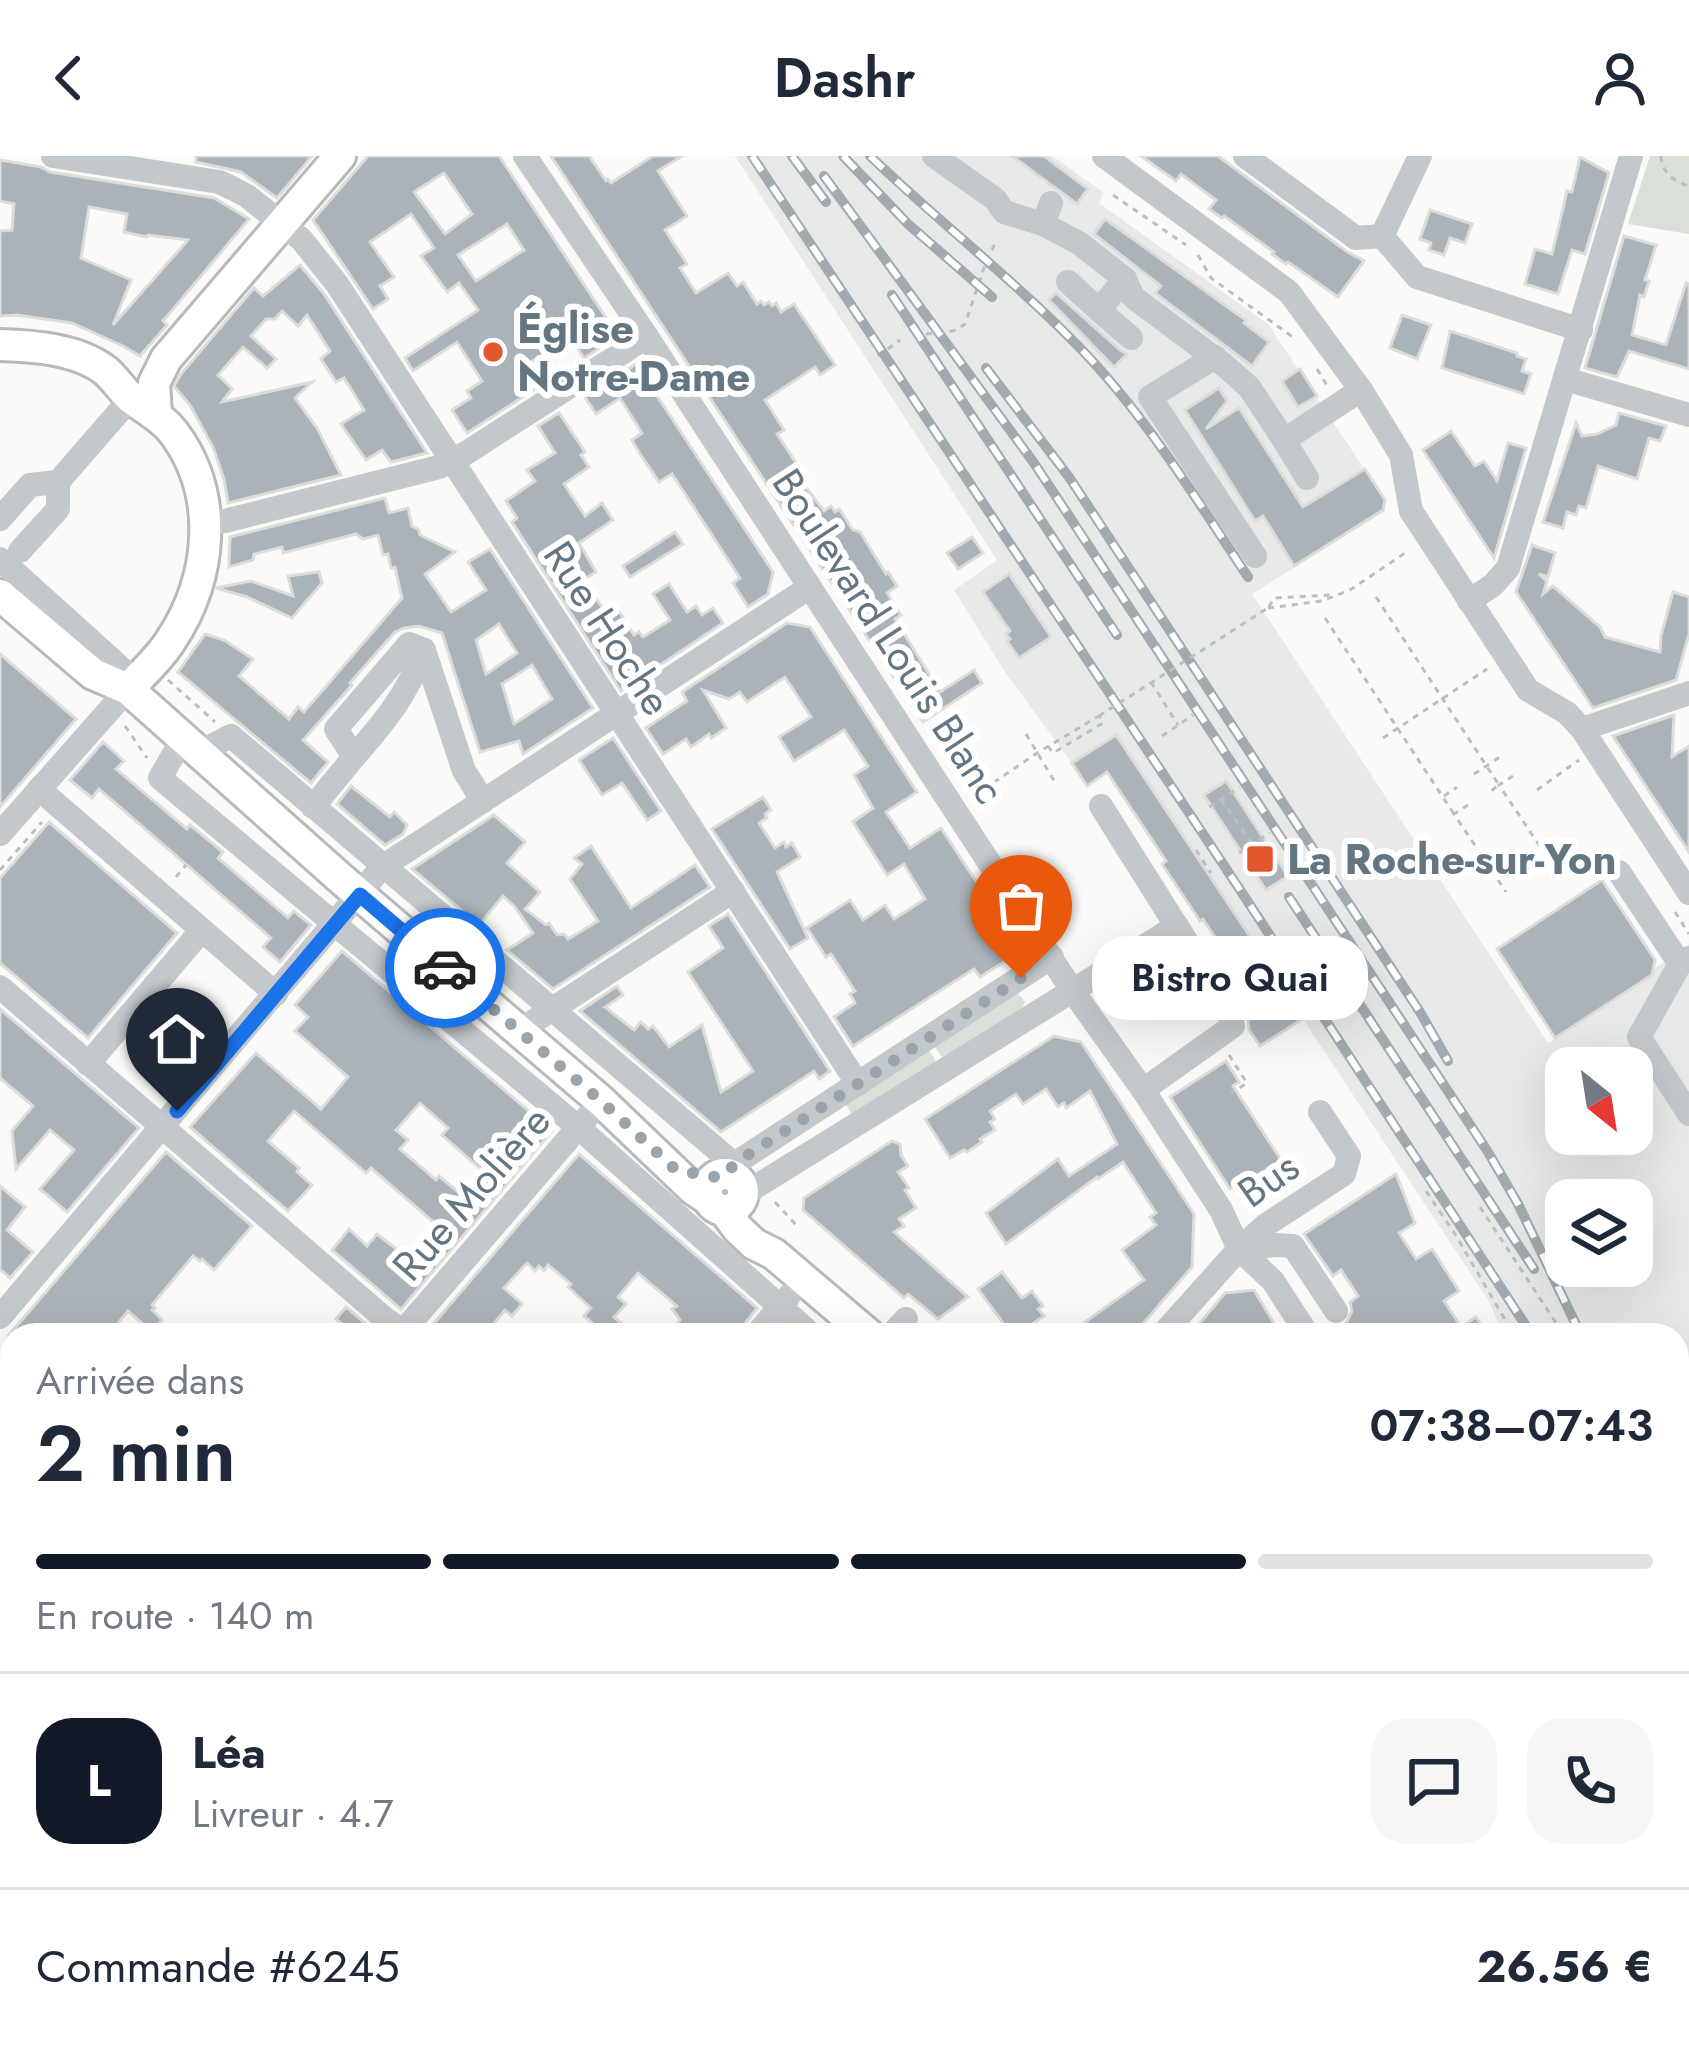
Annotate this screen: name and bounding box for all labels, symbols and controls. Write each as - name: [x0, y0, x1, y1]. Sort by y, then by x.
- text: Dashr: [774, 39, 915, 117]
- icon: back: [36, 45, 102, 111]
- icon: person: [1587, 45, 1653, 111]
- place label: Église Notre-Dame: [517, 298, 750, 407]
- marker: Église Notre-Dame: [480, 339, 506, 365]
- street label: Boulevard Louis Blanc: [757, 457, 1020, 816]
- street label: Rue Hoche: [528, 529, 687, 727]
- place label: La Roche-sur-Yon: [1287, 829, 1617, 890]
- marker: La Roche-sur-Yon: [1244, 843, 1276, 875]
- pin: [970, 855, 1072, 978]
- icon: bag: [988, 873, 1054, 939]
- courier: [385, 908, 505, 1028]
- icon: car: [412, 935, 478, 1001]
- callout: Bistro Quai: [1093, 936, 1369, 1020]
- text: Bistro Quai: [1131, 949, 1329, 1006]
- pin: [126, 988, 228, 1111]
- icon: home: [144, 1006, 210, 1072]
- north arrow: [1545, 1047, 1653, 1155]
- map controls: [1545, 1047, 1653, 1287]
- street label: Rue Molière: [378, 1092, 565, 1294]
- street label: Bus: [1225, 1137, 1311, 1222]
- button: layers: [1545, 1179, 1653, 1287]
- text: Arrivée dans: [36, 1352, 244, 1409]
- text: 07:38–07:43: [1369, 1393, 1653, 1458]
- text: 2 min: [36, 1398, 236, 1510]
- text: En route · 140 m: [36, 1587, 315, 1644]
- button: chat: [1371, 1718, 1497, 1844]
- button: phone: [1527, 1718, 1653, 1844]
- text: Léa: [192, 1720, 266, 1785]
- text: L: [87, 1748, 111, 1813]
- text: Livreur · 4.7: [192, 1785, 394, 1842]
- text: Commande #6245: [36, 1934, 400, 1999]
- text: 26.56 €: [1477, 1934, 1653, 1999]

